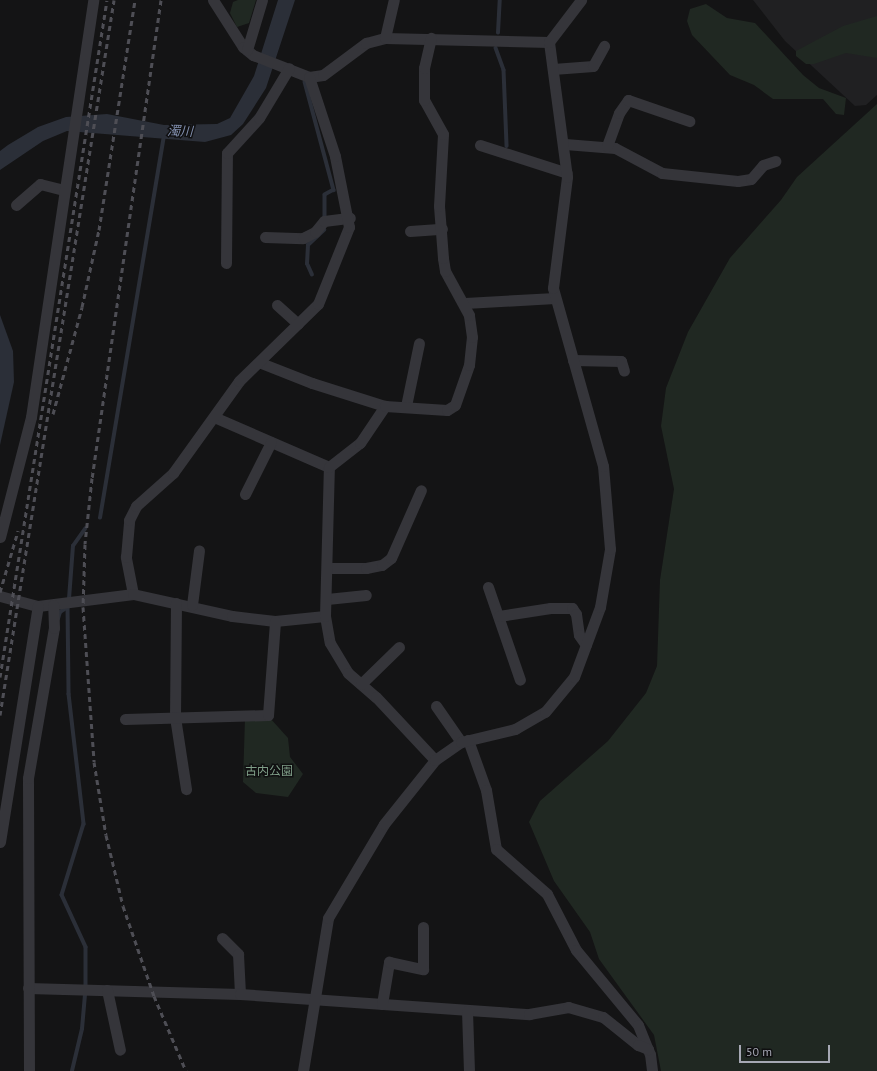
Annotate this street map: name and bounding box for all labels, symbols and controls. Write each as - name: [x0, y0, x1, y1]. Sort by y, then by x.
- water label: 濁川: [167, 124, 193, 140]
- park label: 古内公園: [245, 764, 293, 778]
- scale bar: [741, 1037, 832, 1063]
- text: 50 m: [746, 1044, 772, 1059]

